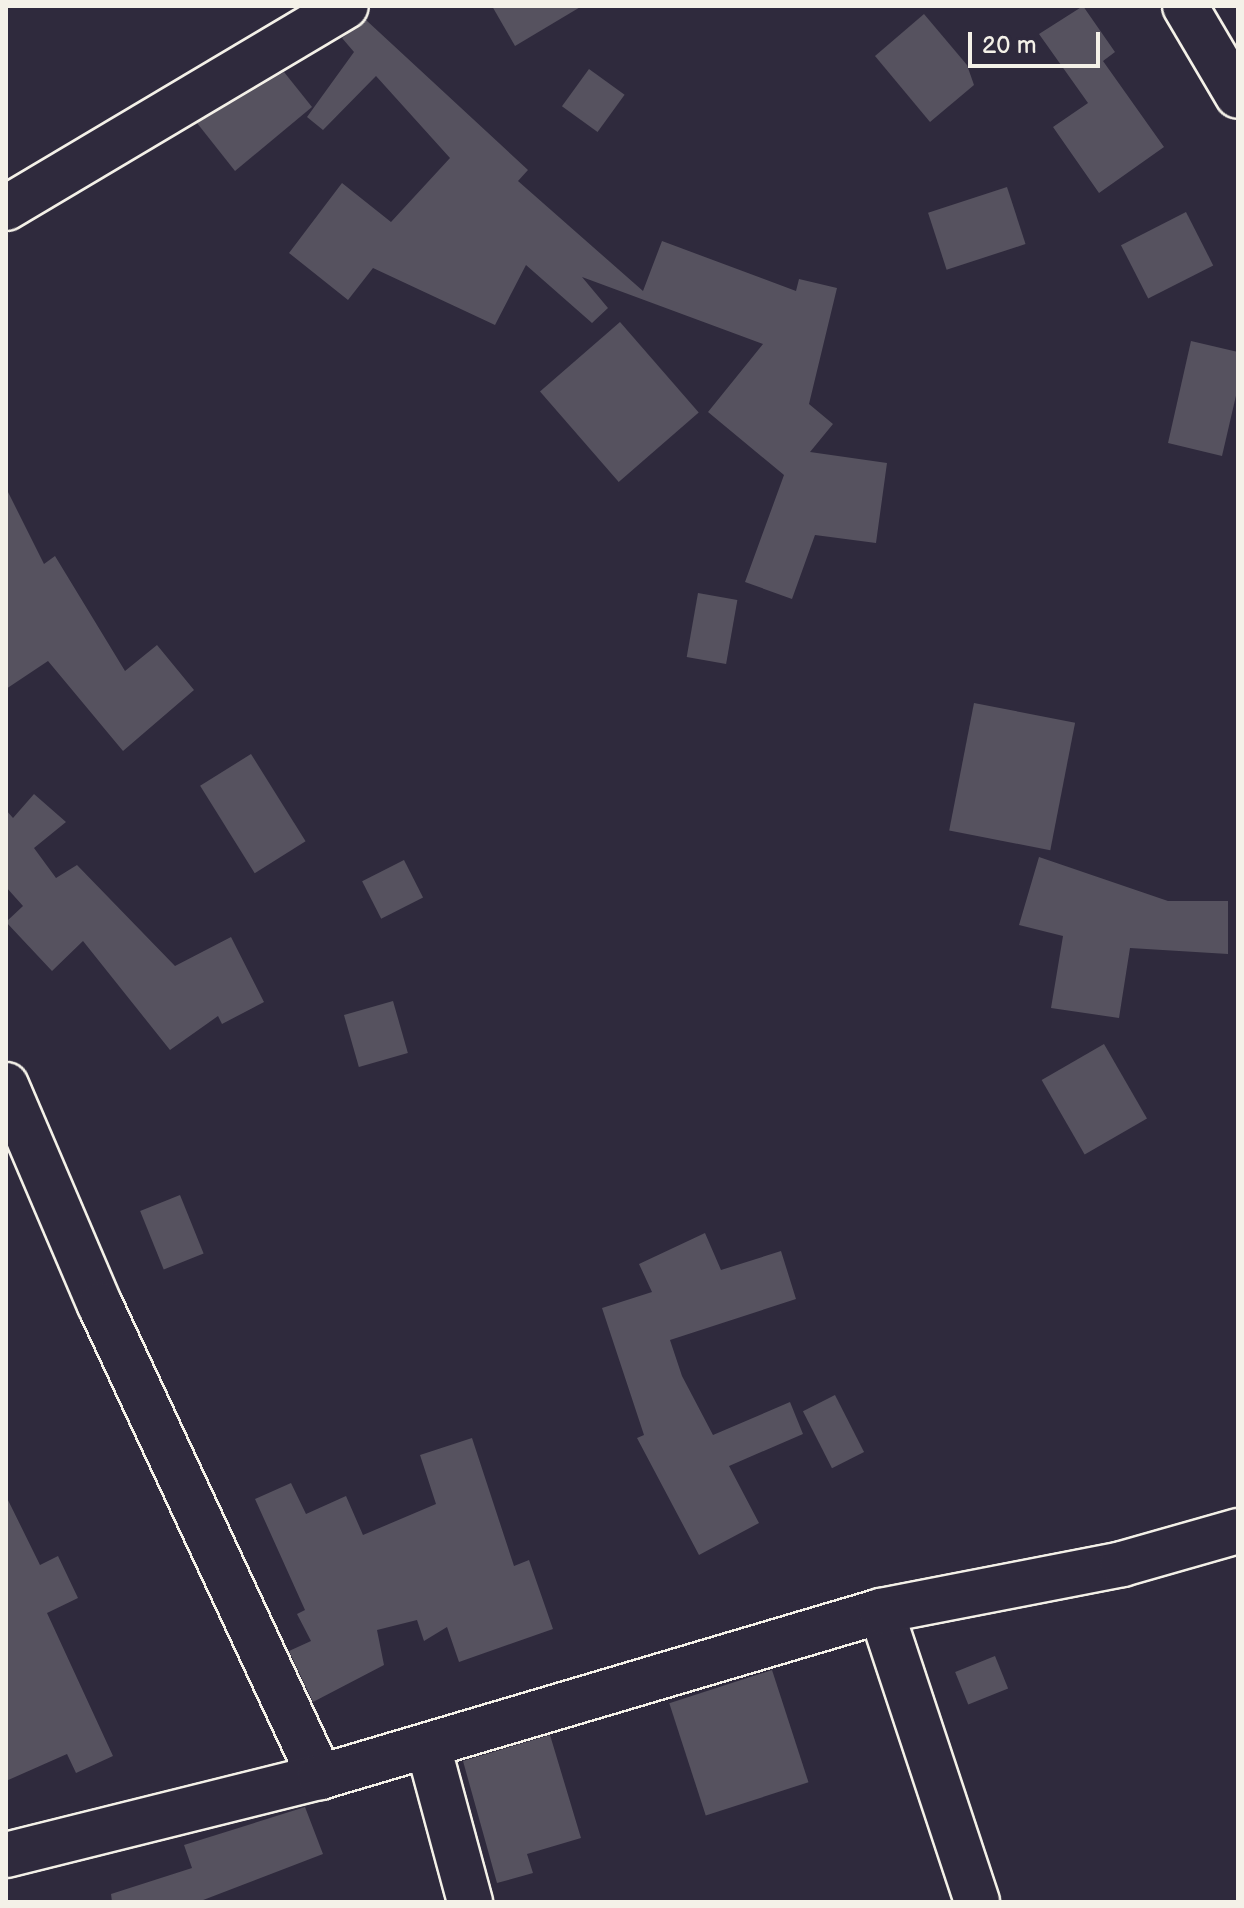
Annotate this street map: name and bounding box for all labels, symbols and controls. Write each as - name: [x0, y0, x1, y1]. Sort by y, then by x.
- scale bar: [972, 16, 1104, 66]
- text: 20 m: [982, 31, 1037, 60]

